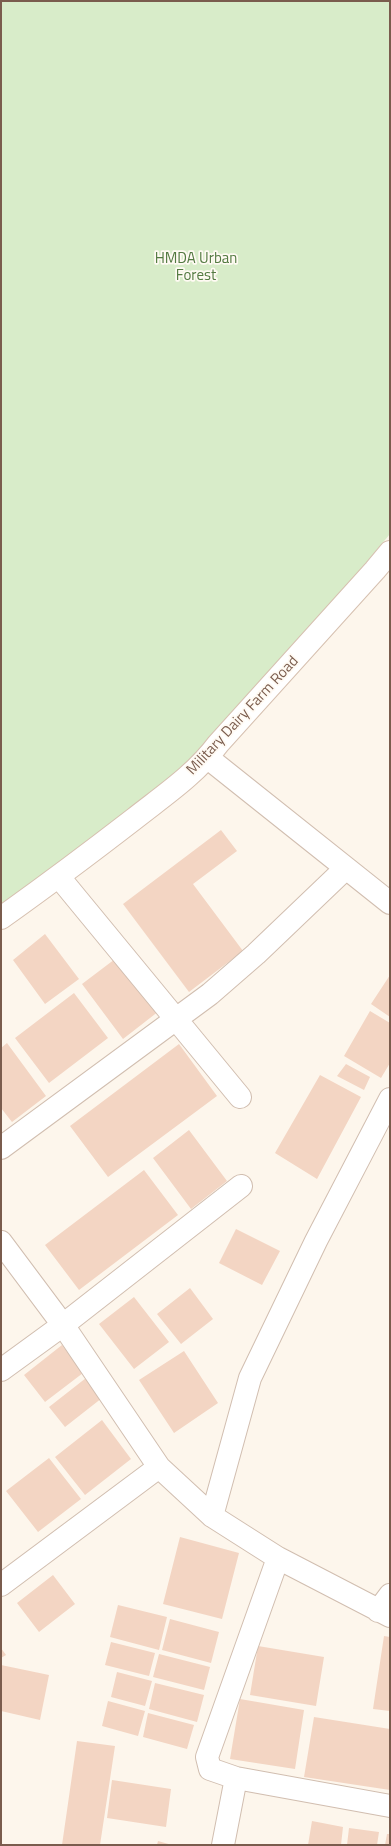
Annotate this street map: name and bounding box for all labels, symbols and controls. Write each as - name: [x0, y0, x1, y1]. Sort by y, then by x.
- park label: HMDA Urban Forest: [155, 250, 237, 285]
- street label: Military Dairy Farm Road: [183, 653, 303, 779]

